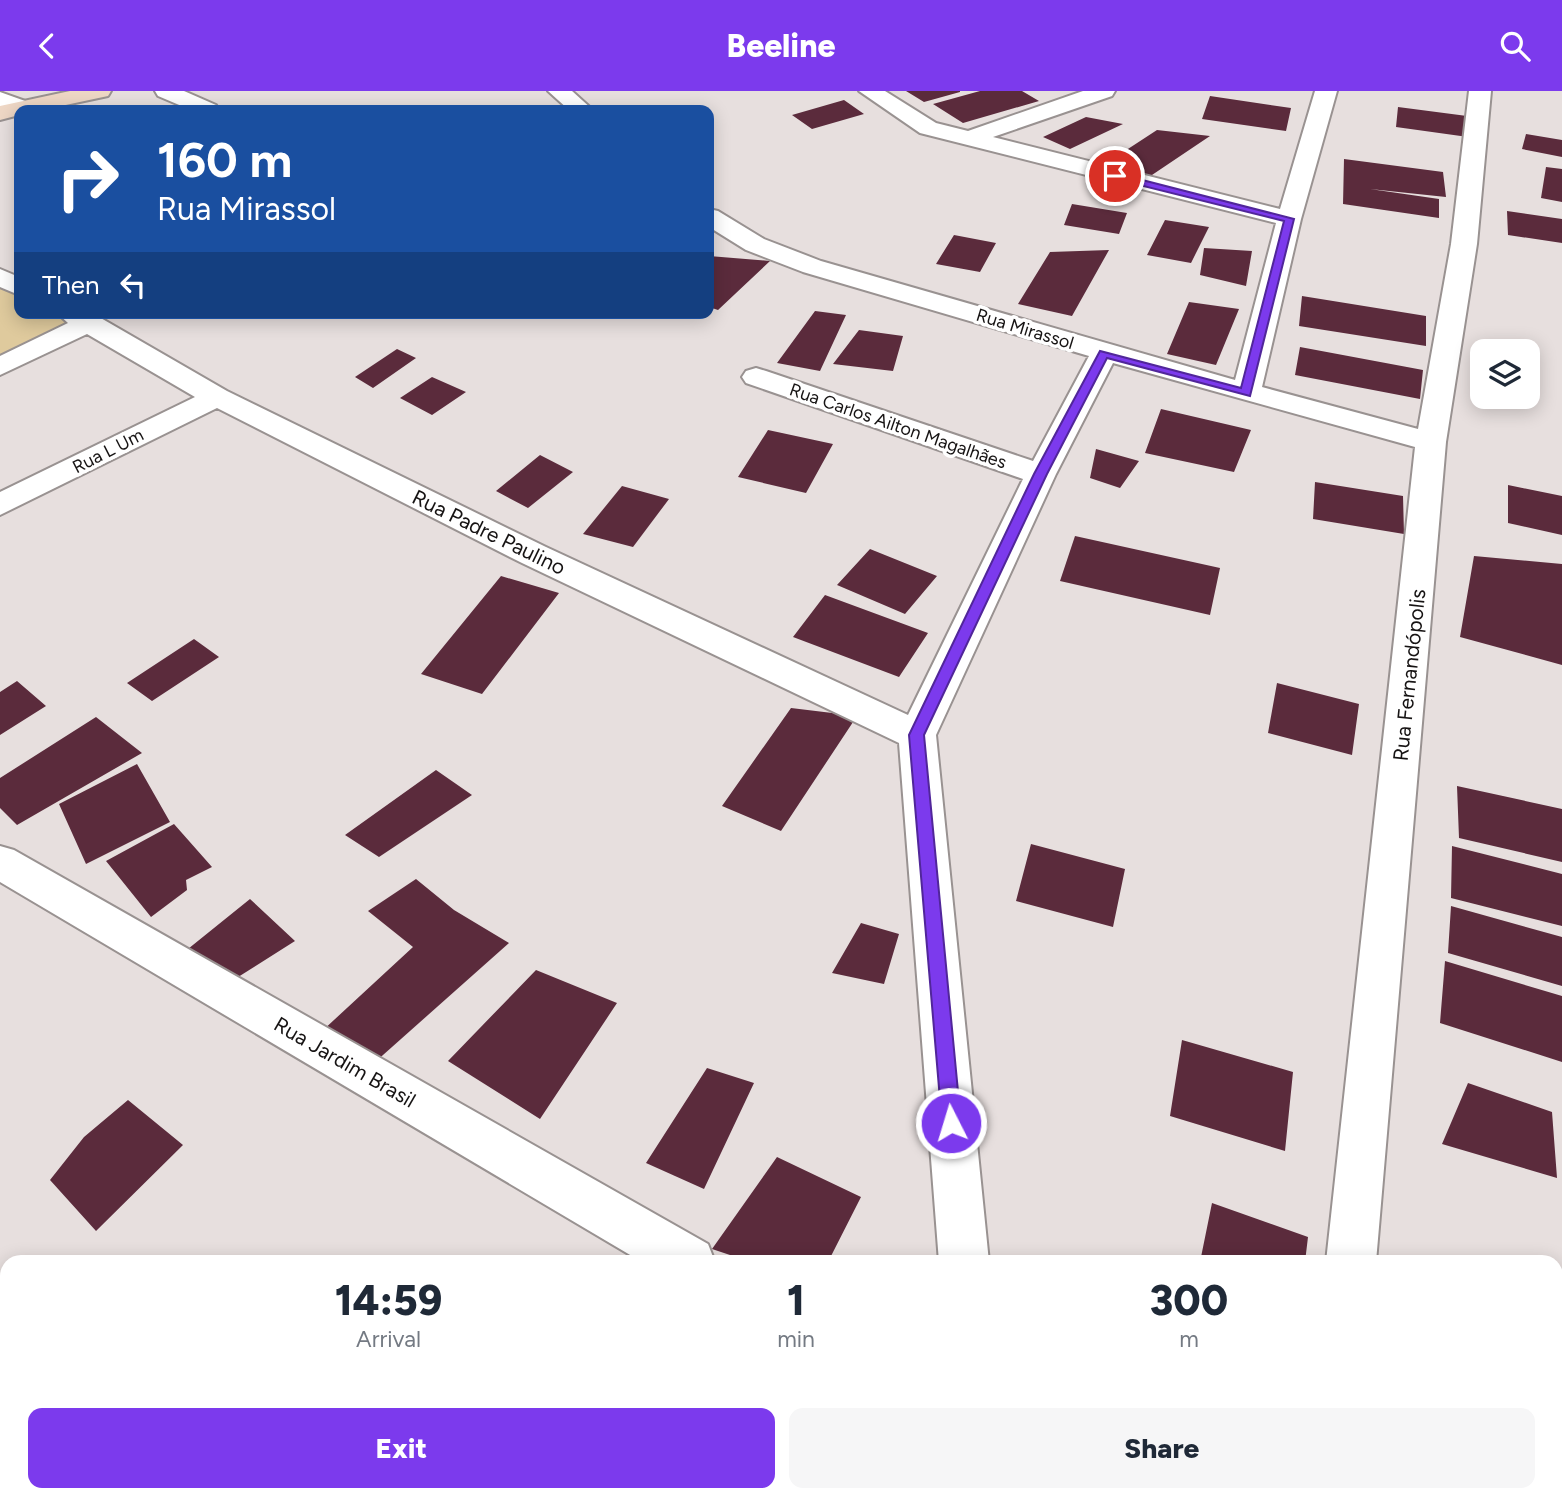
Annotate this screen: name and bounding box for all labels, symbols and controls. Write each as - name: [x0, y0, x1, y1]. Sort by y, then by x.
- icon: back: [28, 27, 66, 65]
- text: Beeline: [727, 27, 835, 65]
- icon: search: [1496, 27, 1534, 65]
- text: 160 m: [157, 130, 292, 189]
- icon: right: [42, 133, 133, 224]
- pin: [1085, 146, 1145, 206]
- icon: arrive: [1096, 157, 1134, 195]
- text: Rua Mirassol: [157, 190, 336, 228]
- icon: left: [114, 266, 152, 304]
- text: Then: [42, 269, 100, 301]
- street label: Rua Mirassol: [974, 304, 1076, 354]
- map controls: [1470, 339, 1540, 409]
- button: layers: [1470, 339, 1540, 409]
- street label: Rua Carlos Ailton Magalhães: [787, 378, 1009, 474]
- street label: Rua L Um: [69, 424, 147, 478]
- street label: Rua Padre Paulino: [408, 484, 570, 580]
- street label: Rua Fernandópolis: [1388, 588, 1430, 762]
- street label: Rua Jardim Brasil: [270, 1011, 420, 1113]
- position arrow: [914, 1086, 988, 1160]
- text: 14:59: [335, 1275, 442, 1326]
- text: 1: [787, 1275, 805, 1326]
- text: 300: [1150, 1275, 1228, 1326]
- text: Arrival: [356, 1325, 421, 1353]
- text: min: [777, 1325, 815, 1353]
- text: m: [1179, 1325, 1199, 1353]
- button: Exit: [28, 1408, 775, 1488]
- button: Share: [789, 1408, 1535, 1488]

